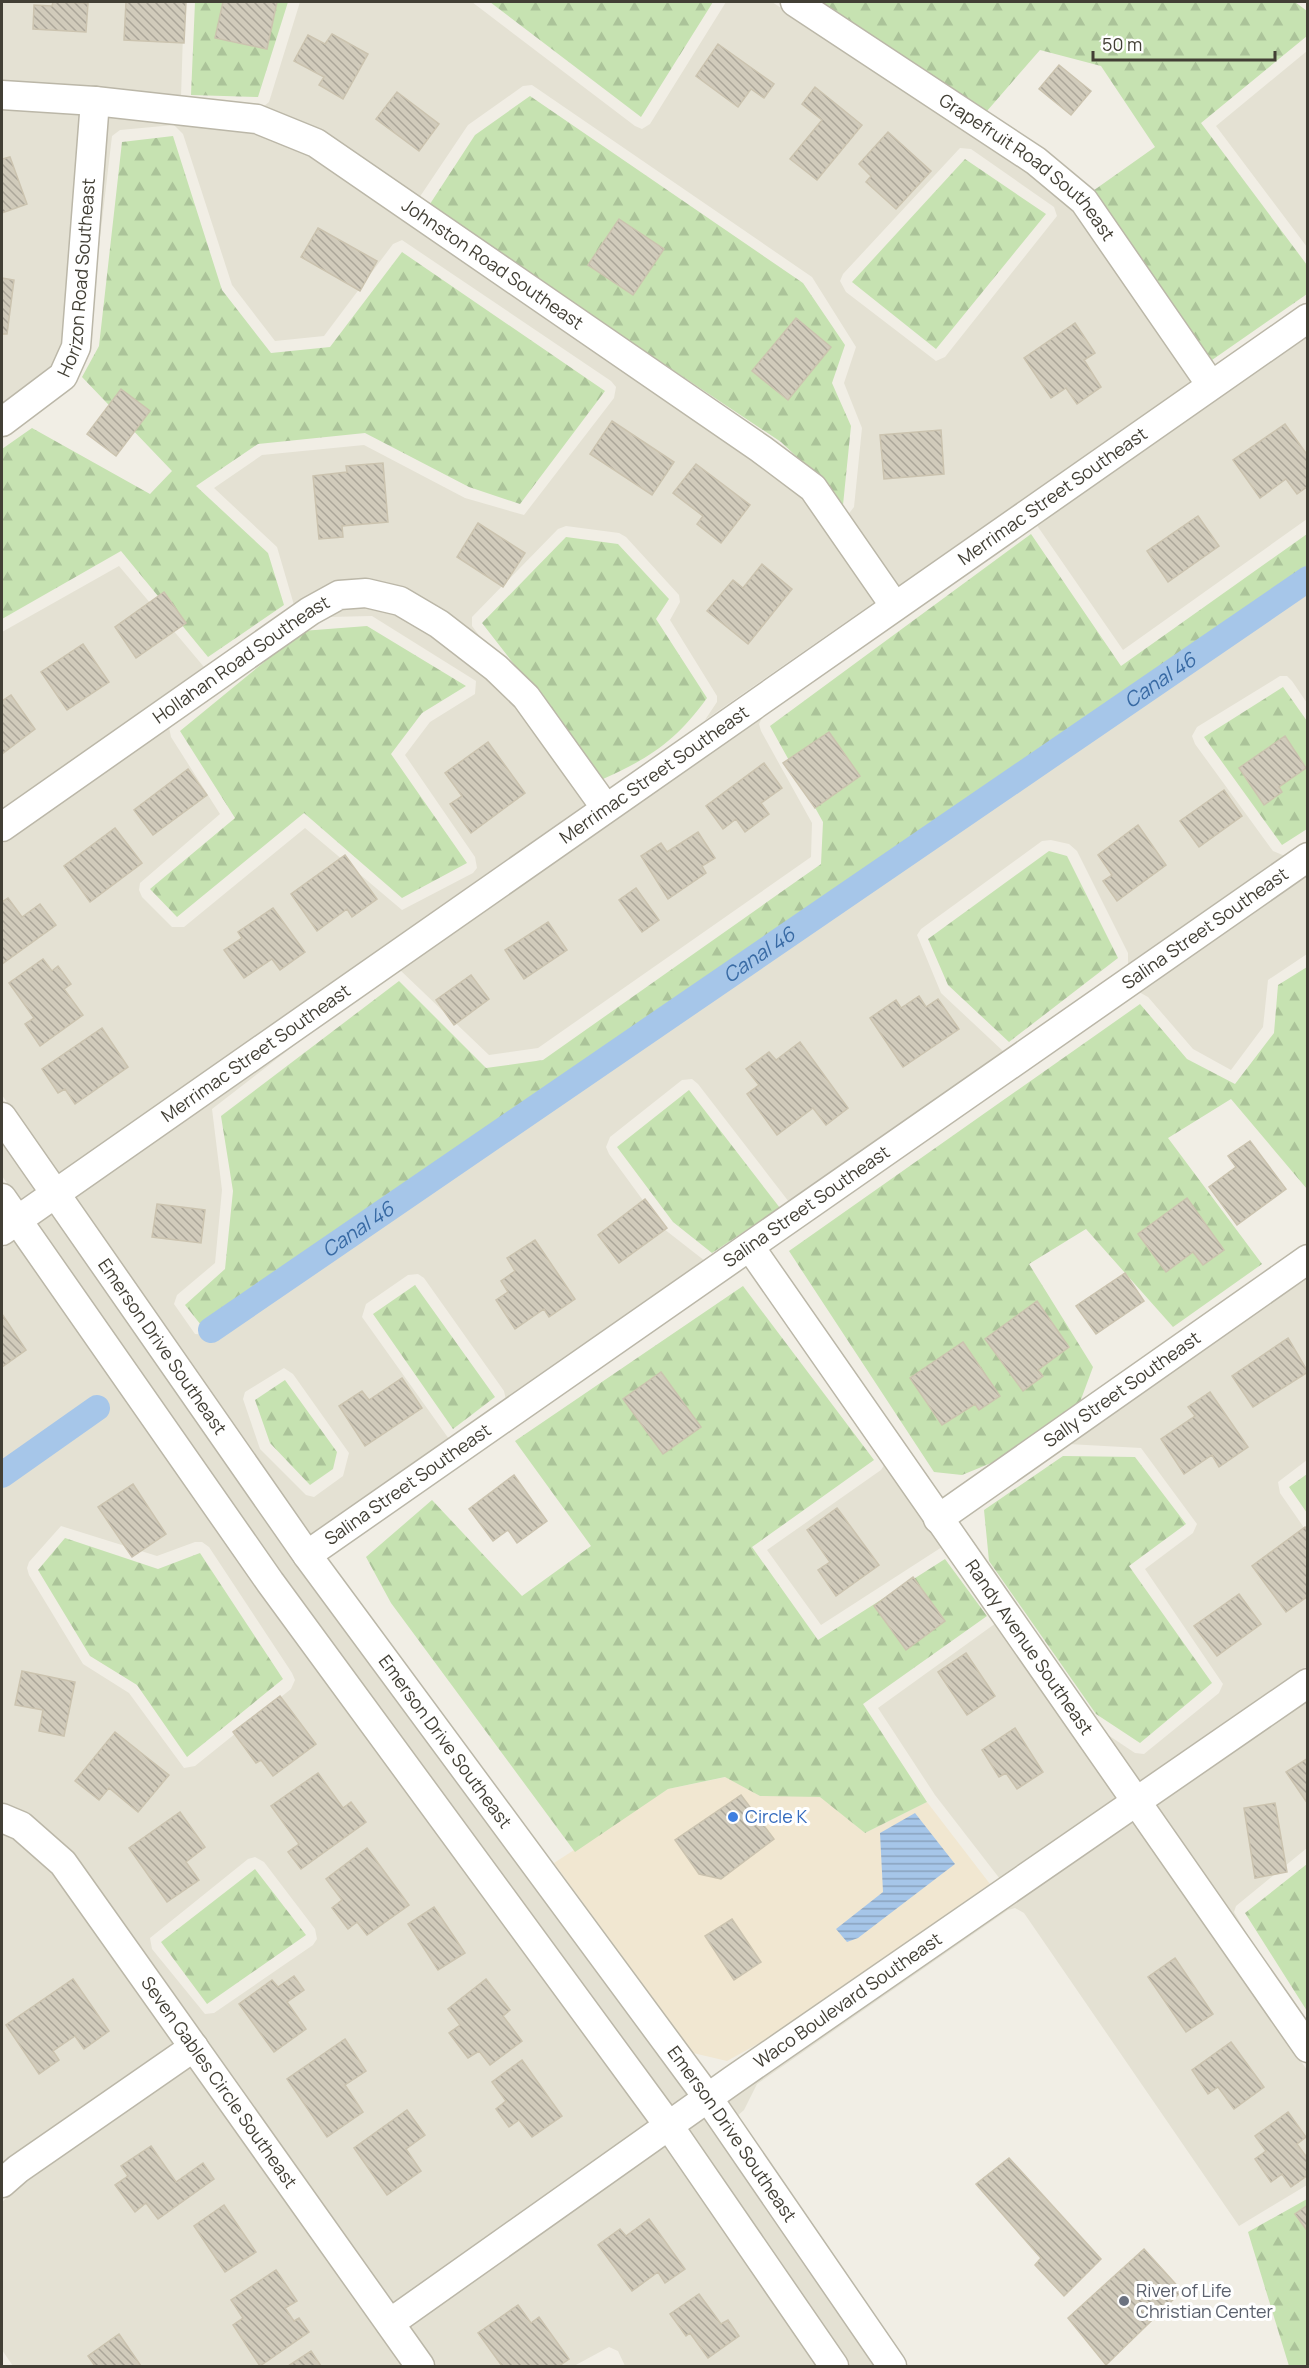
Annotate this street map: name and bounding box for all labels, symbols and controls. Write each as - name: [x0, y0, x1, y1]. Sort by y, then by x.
- scale bar: [1093, 24, 1274, 62]
- text: 50 m: [1102, 32, 1142, 56]
- street label: Grapefruit Road Southeast: [935, 87, 1121, 245]
- street label: Horizon Road Southeast: [51, 177, 100, 380]
- street label: Johnston Road Southeast: [397, 193, 589, 334]
- street label: Merrimac Street Southeast: [953, 421, 1151, 570]
- street label: Hollahan Road Southeast: [148, 590, 334, 729]
- water label: Canal 46: [1118, 645, 1202, 714]
- street label: Merrimac Street Southeast: [554, 700, 753, 849]
- street label: Salina Street Southeast: [1117, 861, 1293, 994]
- water label: Canal 46: [717, 919, 801, 989]
- street label: Merrimac Street Southeast: [156, 978, 355, 1127]
- street label: Salina Street Southeast: [718, 1139, 894, 1272]
- water label: Canal 46: [316, 1194, 400, 1263]
- street label: Emerson Drive Southeast: [93, 1253, 233, 1439]
- street label: Sally Street Southeast: [1038, 1325, 1205, 1452]
- street label: Salina Street Southeast: [319, 1417, 495, 1550]
- street label: Randy Avenue Southeast: [960, 1554, 1099, 1739]
- street label: Emerson Drive Southeast: [374, 1650, 518, 1833]
- place label: Circle K: [745, 1804, 807, 1828]
- marker: Circle K: [726, 1810, 740, 1824]
- street label: Waco Boulevard Southeast: [749, 1926, 946, 2073]
- street label: Seven Gables Circle Southeast: [136, 1971, 303, 2193]
- street label: Emerson Drive Southeast: [663, 2041, 803, 2226]
- place label: River of Life Christian Center: [1136, 2278, 1274, 2323]
- marker: River of Life Christian Center: [1117, 2294, 1131, 2308]

